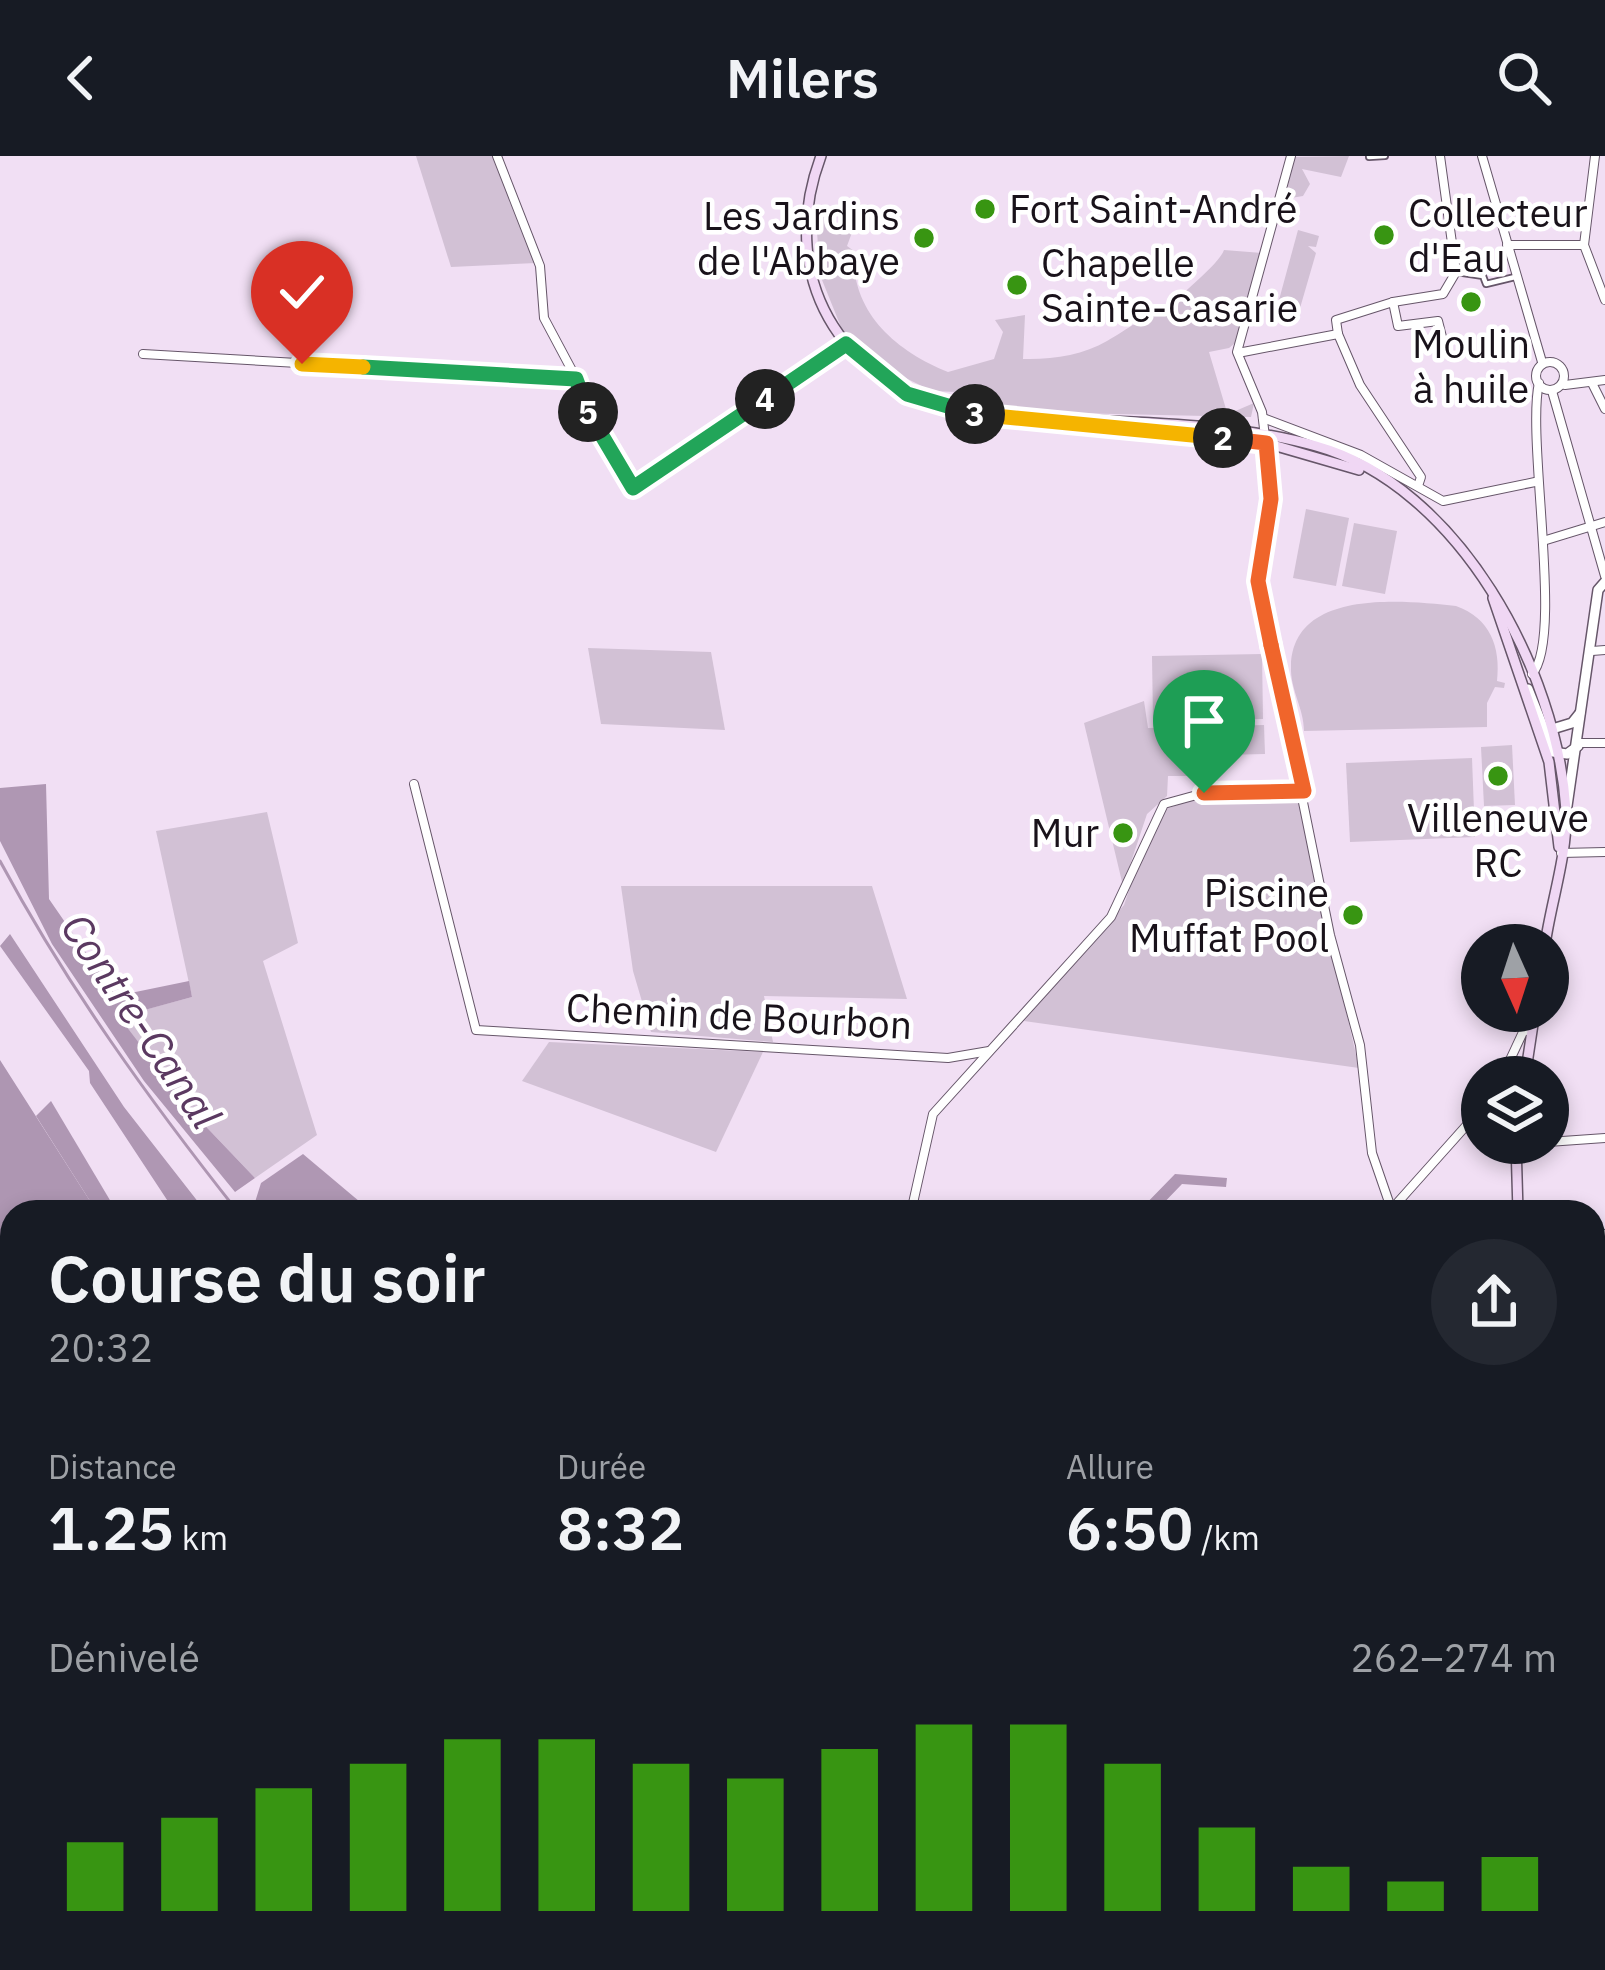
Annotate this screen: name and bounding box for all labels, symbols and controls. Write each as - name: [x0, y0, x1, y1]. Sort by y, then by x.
- text: Milers: [726, 43, 879, 113]
- icon: back: [48, 45, 114, 111]
- icon: search: [1491, 45, 1557, 111]
- place label: Fort Saint-André: [1009, 183, 1297, 234]
- place label: Collecteur d'Eau: [1408, 187, 1588, 283]
- place label: Les Jardins de l'Abbaye: [697, 190, 900, 286]
- marker: Fort Saint-André: [972, 196, 998, 222]
- marker: Collecteur d'Eau: [1371, 222, 1397, 248]
- marker: Les Jardins de l'Abbaye: [911, 225, 937, 251]
- place label: Chapelle Sainte-Casarie: [1041, 237, 1298, 333]
- pin: [251, 241, 353, 364]
- icon: check: [269, 259, 335, 325]
- marker: Chapelle Sainte-Casarie: [1004, 272, 1030, 298]
- marker: Moulin à huile: [1458, 289, 1484, 315]
- place label: Moulin à huile: [1412, 318, 1530, 414]
- pin: 4: [735, 369, 795, 429]
- text: 4: [755, 377, 775, 420]
- pin: 5: [558, 382, 618, 442]
- pin: 3: [945, 384, 1005, 444]
- text: 5: [578, 390, 598, 433]
- text: 3: [965, 392, 985, 435]
- pin: 2: [1193, 408, 1253, 468]
- text: 2: [1213, 416, 1233, 459]
- pin: [1153, 670, 1255, 793]
- icon: arrive: [1171, 688, 1237, 754]
- marker: Villeneuve RC: [1485, 763, 1511, 789]
- place label: Villeneuve RC: [1407, 792, 1589, 888]
- place label: Mur: [1031, 807, 1099, 858]
- marker: Mur: [1110, 820, 1136, 846]
- place label: Piscine Muffat Pool: [1129, 867, 1329, 963]
- marker: Piscine Muffat Pool: [1340, 902, 1366, 928]
- water label: Contre-Canal: [49, 903, 234, 1139]
- north arrow: [1461, 924, 1569, 1032]
- map controls: [1461, 924, 1569, 1164]
- street label: Chemin de Bourbon: [565, 981, 913, 1050]
- button: layers: [1461, 1056, 1569, 1164]
- text: Course du soir: [48, 1234, 486, 1320]
- button: share: [1431, 1239, 1557, 1365]
- text: 20:32: [48, 1322, 153, 1373]
- text: Distance: [48, 1445, 177, 1488]
- text: Durée: [557, 1445, 646, 1488]
- text: Allure: [1066, 1445, 1154, 1488]
- text: 1.25: [48, 1488, 174, 1567]
- text: 8:32: [557, 1488, 684, 1567]
- text: 6:50: [1066, 1488, 1193, 1567]
- text: km: [174, 1516, 228, 1559]
- text: /km: [1193, 1516, 1260, 1559]
- text: Dénivelé: [48, 1632, 200, 1683]
- text: 262–274 m: [1350, 1632, 1557, 1683]

